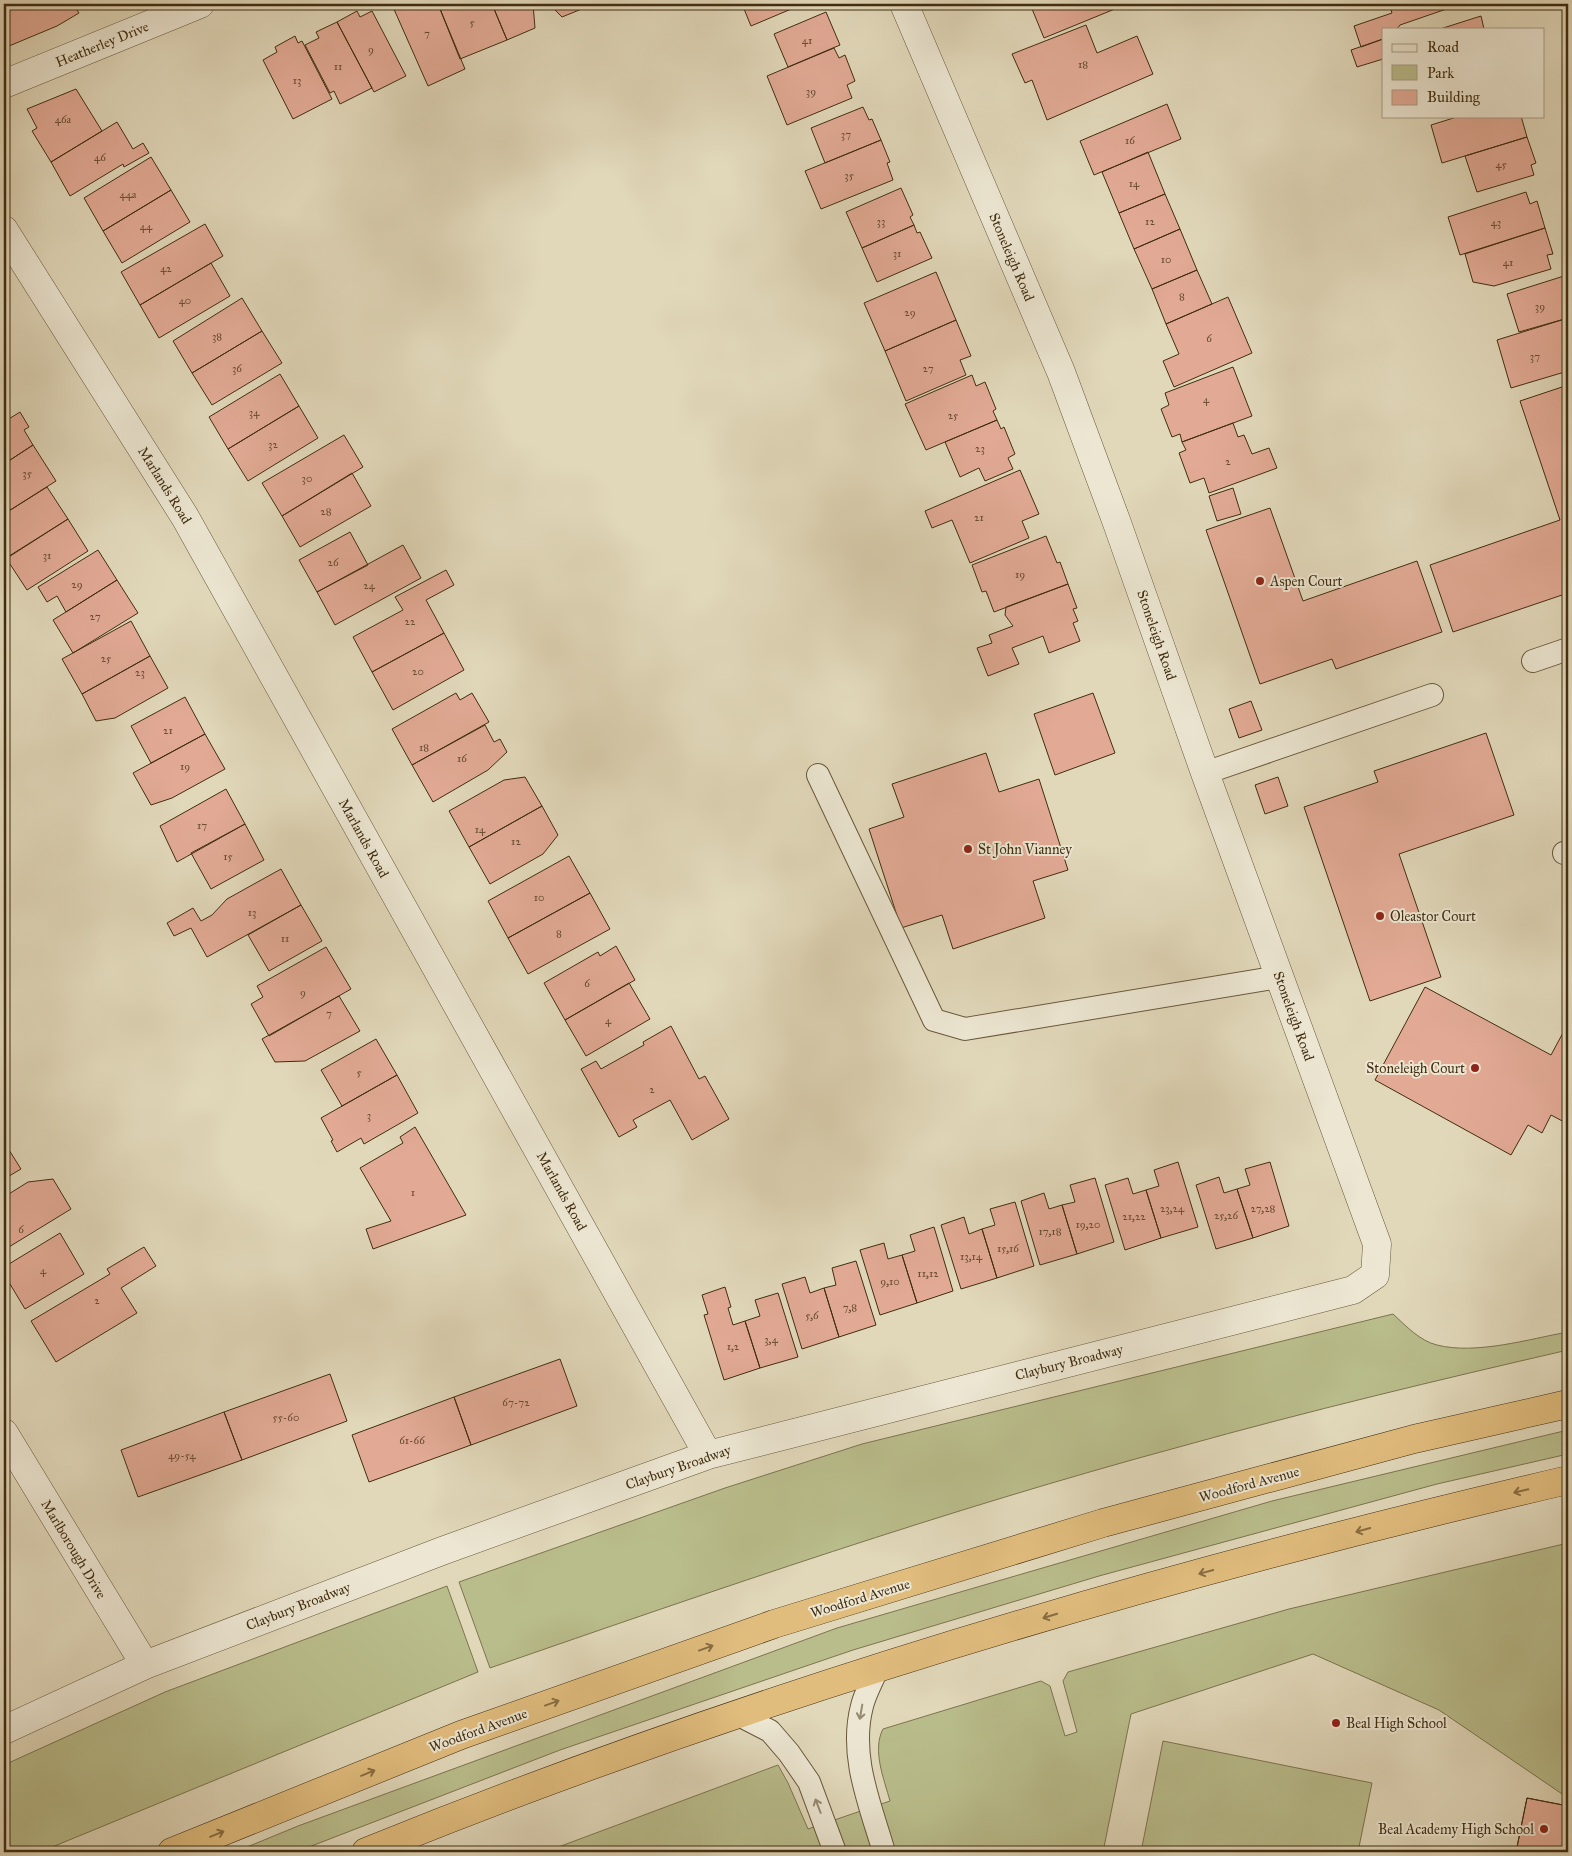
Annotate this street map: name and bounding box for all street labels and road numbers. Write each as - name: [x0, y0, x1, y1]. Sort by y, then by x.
- street label: Heatherley Drive: [53, 18, 151, 71]
- street label: Stoneleigh Road: [985, 211, 1038, 304]
- street label: Marlands Road: [134, 444, 195, 527]
- street label: Stoneleigh Road: [1133, 588, 1180, 682]
- street label: Marlands Road: [335, 796, 392, 881]
- street label: Stoneleigh Road: [1269, 969, 1318, 1063]
- street label: Marlands Road: [533, 1149, 590, 1234]
- street label: Claybury Broadway: [1013, 1341, 1125, 1384]
- street label: Claybury Broadway: [623, 1441, 734, 1493]
- street label: Woodford Avenue: [1197, 1463, 1301, 1506]
- street label: Marlborough Drive: [37, 1497, 110, 1602]
- street label: Woodford Avenue: [808, 1575, 912, 1622]
- street label: Claybury Broadway: [244, 1579, 353, 1634]
- street label: Woodford Avenue: [427, 1705, 530, 1756]

